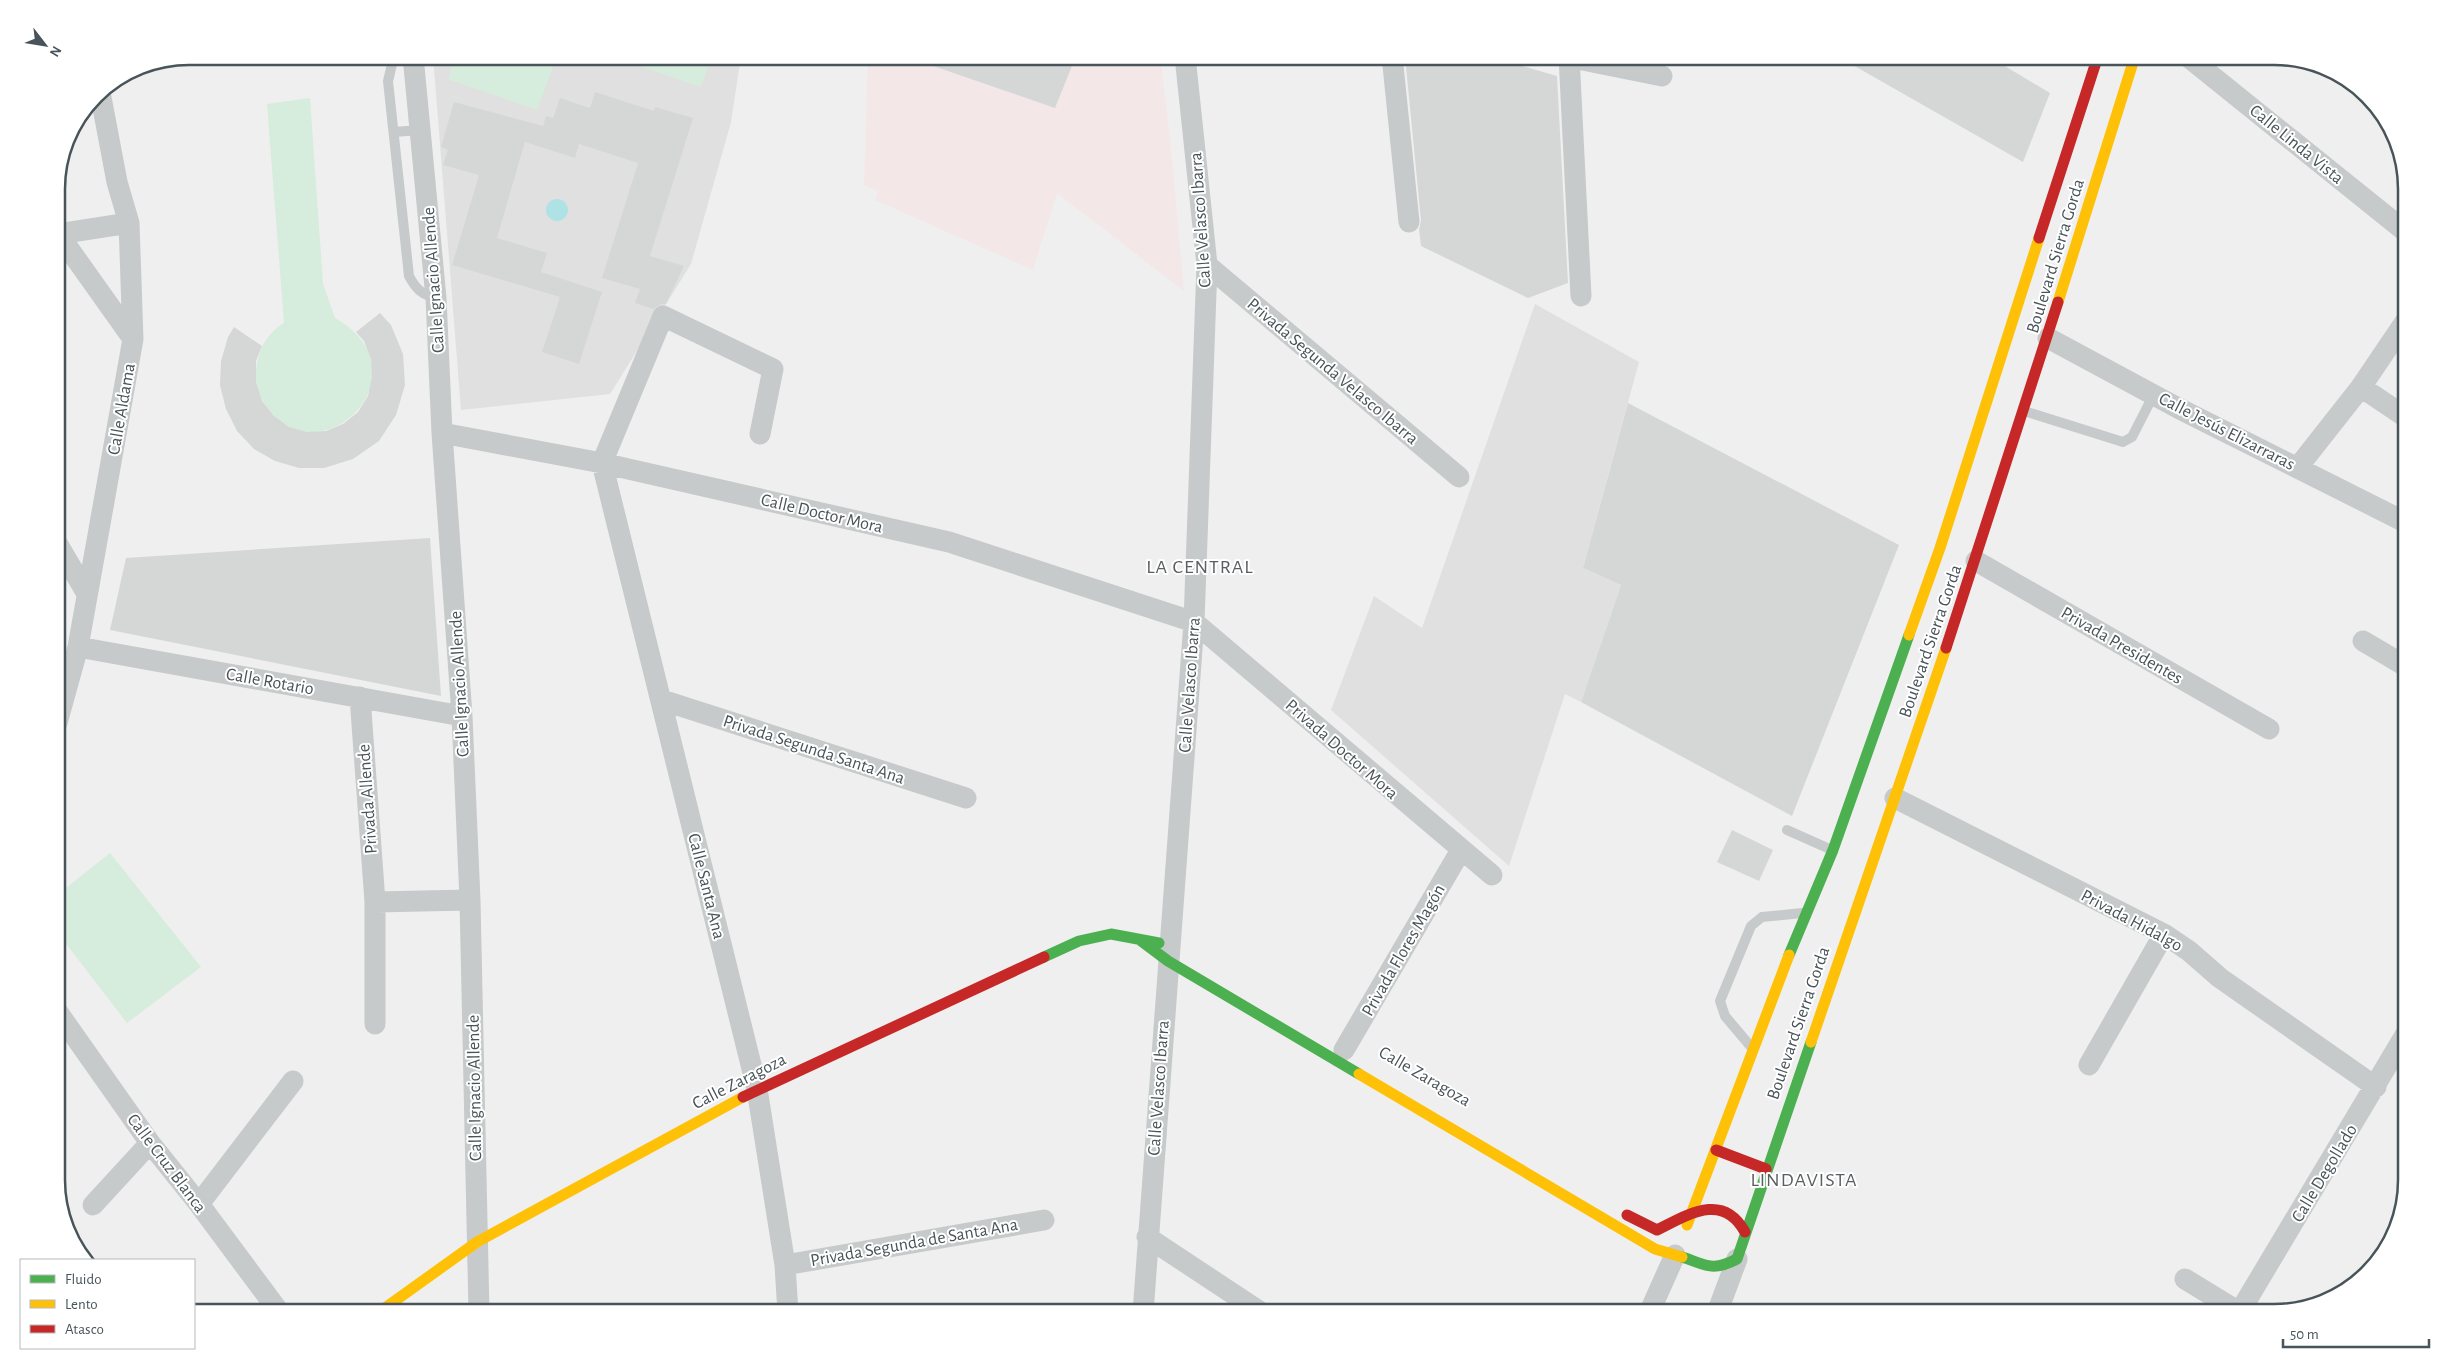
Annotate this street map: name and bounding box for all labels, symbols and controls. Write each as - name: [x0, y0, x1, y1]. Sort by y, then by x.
- north arrow: [20, 20, 70, 70]
- text: N: [47, 43, 64, 59]
- street label: Calle Linda Vista: [2246, 102, 2347, 188]
- street label: Calle Velasco Ibarra: [1187, 152, 1215, 288]
- street label: Boulevard Sierra Gorda: [2024, 177, 2088, 336]
- street label: Calle Ignacio Allende: [420, 206, 448, 353]
- street label: Privada Segunda Velasco Ibarra: [1243, 295, 1421, 448]
- street label: Calle Aldama: [105, 362, 139, 456]
- street label: Calle Jesús Elizarraras: [2156, 390, 2297, 474]
- street label: Calle Doctor Mora: [759, 491, 885, 537]
- district label: LA CENTRAL: [1146, 557, 1254, 577]
- street label: Boulevard Sierra Gorda: [1896, 563, 1966, 720]
- street label: Privada Presidentes: [2058, 604, 2185, 688]
- street label: Calle Ignacio Allende: [447, 610, 473, 757]
- street label: Calle Velasco Ibarra: [1176, 617, 1204, 753]
- street label: Calle Rotario: [224, 665, 315, 699]
- street label: Privada Doctor Mora: [1282, 696, 1401, 803]
- street label: Privada Segunda Santa Ana: [721, 712, 907, 788]
- street label: Privada Allende: [355, 743, 381, 854]
- street label: Calle Santa Ana: [684, 832, 728, 941]
- street label: Privada Flores Magón: [1359, 881, 1449, 1020]
- street label: Privada Hidalgo: [2078, 887, 2185, 955]
- street label: Boulevard Sierra Gorda: [1764, 945, 1834, 1102]
- street label: Calle Ignacio Allende: [465, 1015, 485, 1161]
- street label: Calle Velasco Ibarra: [1145, 1020, 1173, 1156]
- street label: Calle Zaragoza: [1376, 1043, 1473, 1110]
- street label: Calle Zaragoza: [690, 1051, 789, 1113]
- street label: Calle Cruz Blanca: [123, 1111, 209, 1216]
- street label: Calle Degollado: [2289, 1121, 2361, 1226]
- district label: LINDAVISTA: [1750, 1170, 1858, 1190]
- street label: Privada Segunda de Santa Ana: [809, 1216, 1019, 1270]
- legend: [20, 1259, 195, 1349]
- text: Fluido: [65, 1272, 102, 1287]
- text: Lento: [65, 1297, 98, 1312]
- scale bar: [2283, 1316, 2429, 1348]
- text: Atasco: [65, 1322, 104, 1337]
- text: 50 m: [2290, 1327, 2319, 1342]

